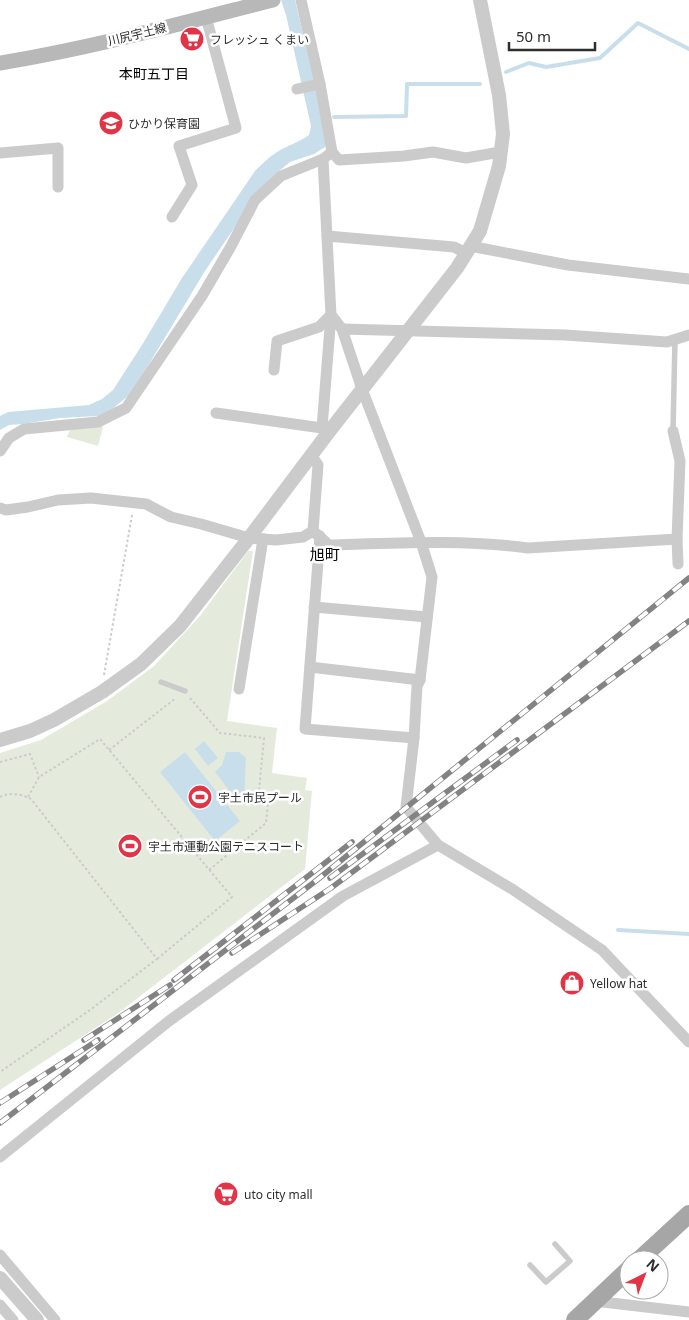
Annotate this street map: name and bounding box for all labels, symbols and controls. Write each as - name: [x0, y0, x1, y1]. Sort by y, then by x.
- street label: 川尻宇土線: [106, 18, 168, 50]
- scale bar: [509, 20, 595, 52]
- supermarket icon: フレッシュ くまい: [179, 26, 205, 52]
- text: 50 m: [516, 26, 551, 46]
- place label: フレッシュ くまい: [210, 31, 309, 48]
- district label: 本町五丁目: [119, 64, 189, 83]
- school or university icon: ひかり保育園: [98, 110, 124, 136]
- place label: ひかり保育園: [128, 115, 200, 132]
- district label: 旭町: [310, 544, 340, 564]
- sports icon: 宇土市民プール: [187, 784, 213, 810]
- place label: 宇土市民プール: [218, 789, 302, 806]
- sports icon: 宇土市運動公園テニスコート: [117, 833, 143, 859]
- place label: 宇土市運動公園テニスコート: [148, 838, 304, 855]
- shop icon: Yellow hat: [559, 970, 585, 996]
- place label: Yellow hat: [590, 975, 648, 992]
- supermarket icon: uto city mall: [213, 1181, 239, 1207]
- place label: uto city mall: [244, 1186, 313, 1203]
- north arrow: [619, 1250, 669, 1300]
- text: N: [642, 1254, 664, 1276]

